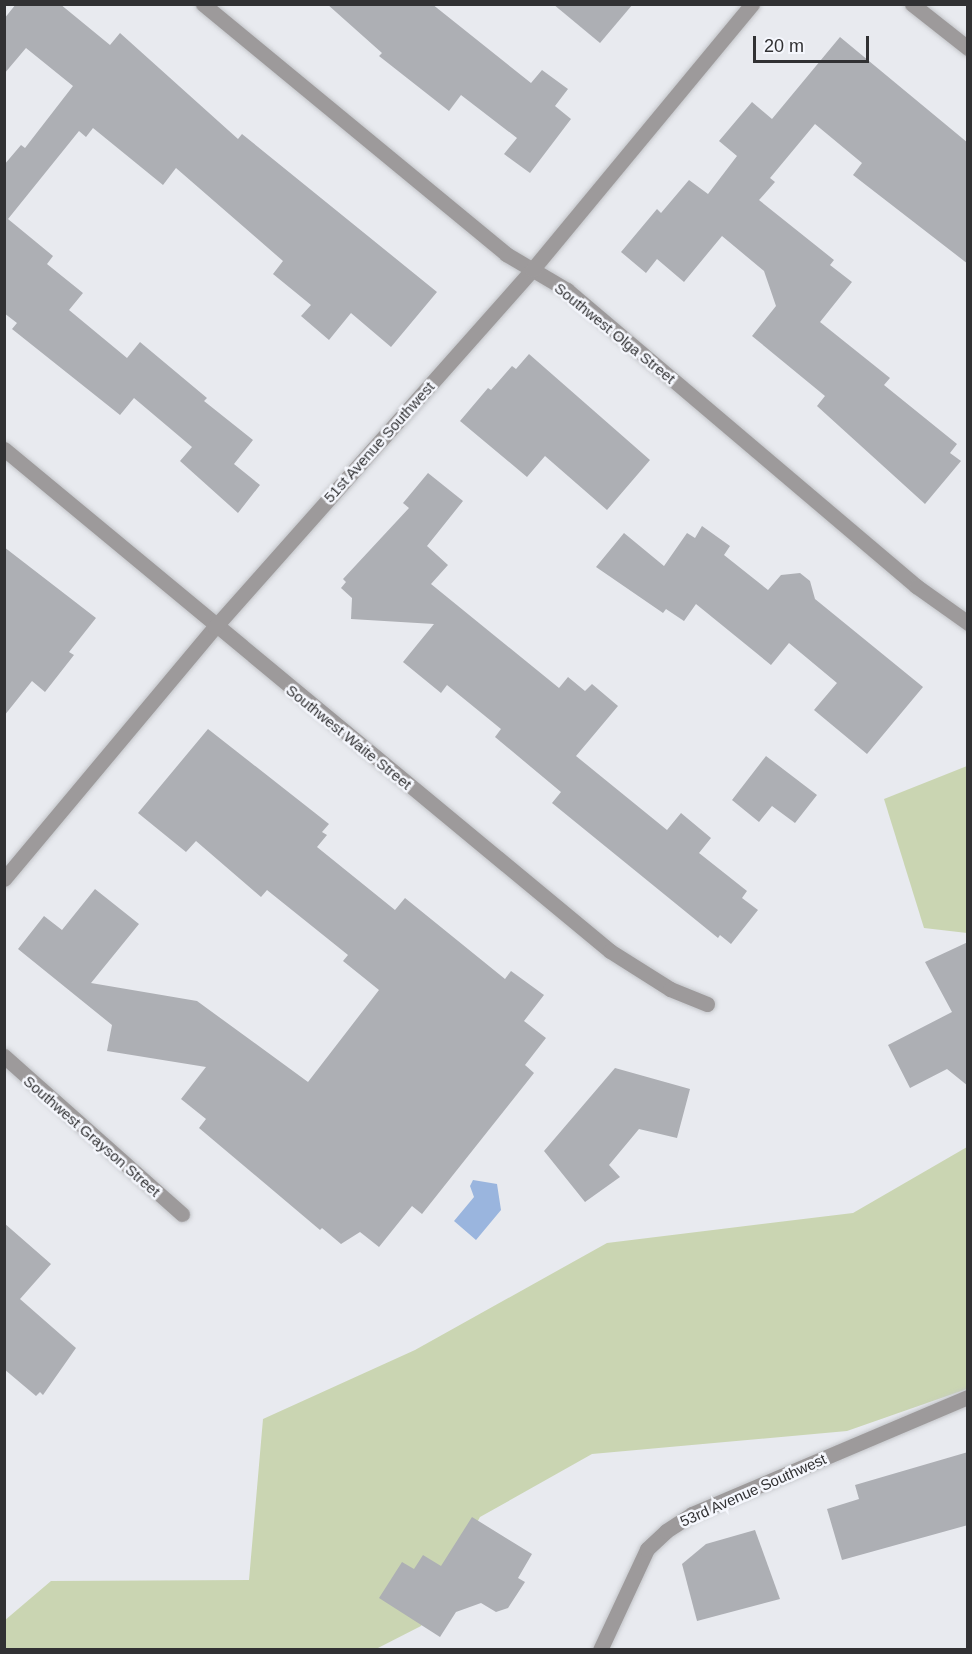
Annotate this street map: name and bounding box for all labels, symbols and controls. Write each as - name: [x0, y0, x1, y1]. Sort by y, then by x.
- scale bar: [756, 24, 872, 62]
- text: 20 m: [764, 36, 804, 56]
- street label: Southwest Olga Street: [551, 279, 679, 387]
- street label: 51st Avenue Southwest: [320, 378, 438, 506]
- street label: Southwest Waite Street: [283, 681, 415, 793]
- street label: Southwest Grayson Street: [20, 1072, 164, 1200]
- street label: 53rd Avenue Southwest: [677, 1449, 829, 1531]

